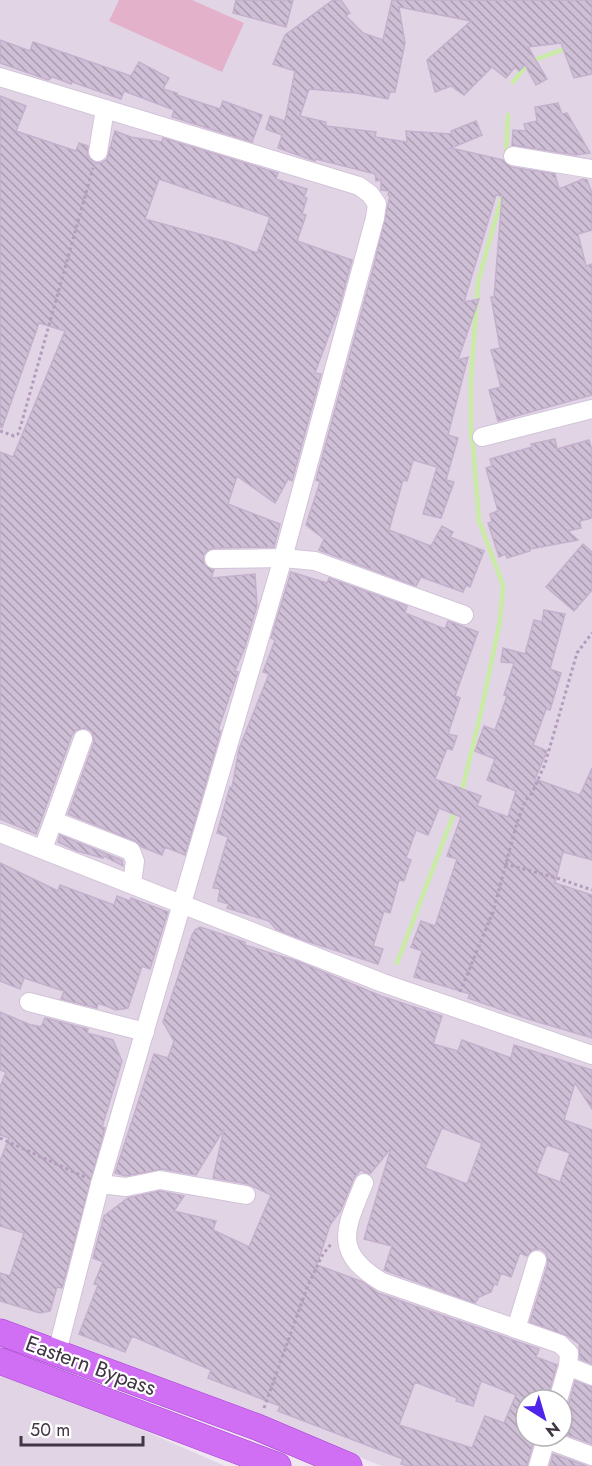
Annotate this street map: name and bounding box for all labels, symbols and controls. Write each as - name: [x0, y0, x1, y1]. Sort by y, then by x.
- street label: Eastern Bypass: [21, 1327, 161, 1403]
- north arrow: [514, 1388, 574, 1448]
- scale bar: [21, 1409, 142, 1447]
- text: 50 m: [30, 1417, 70, 1443]
- text: N: [541, 1417, 565, 1443]

